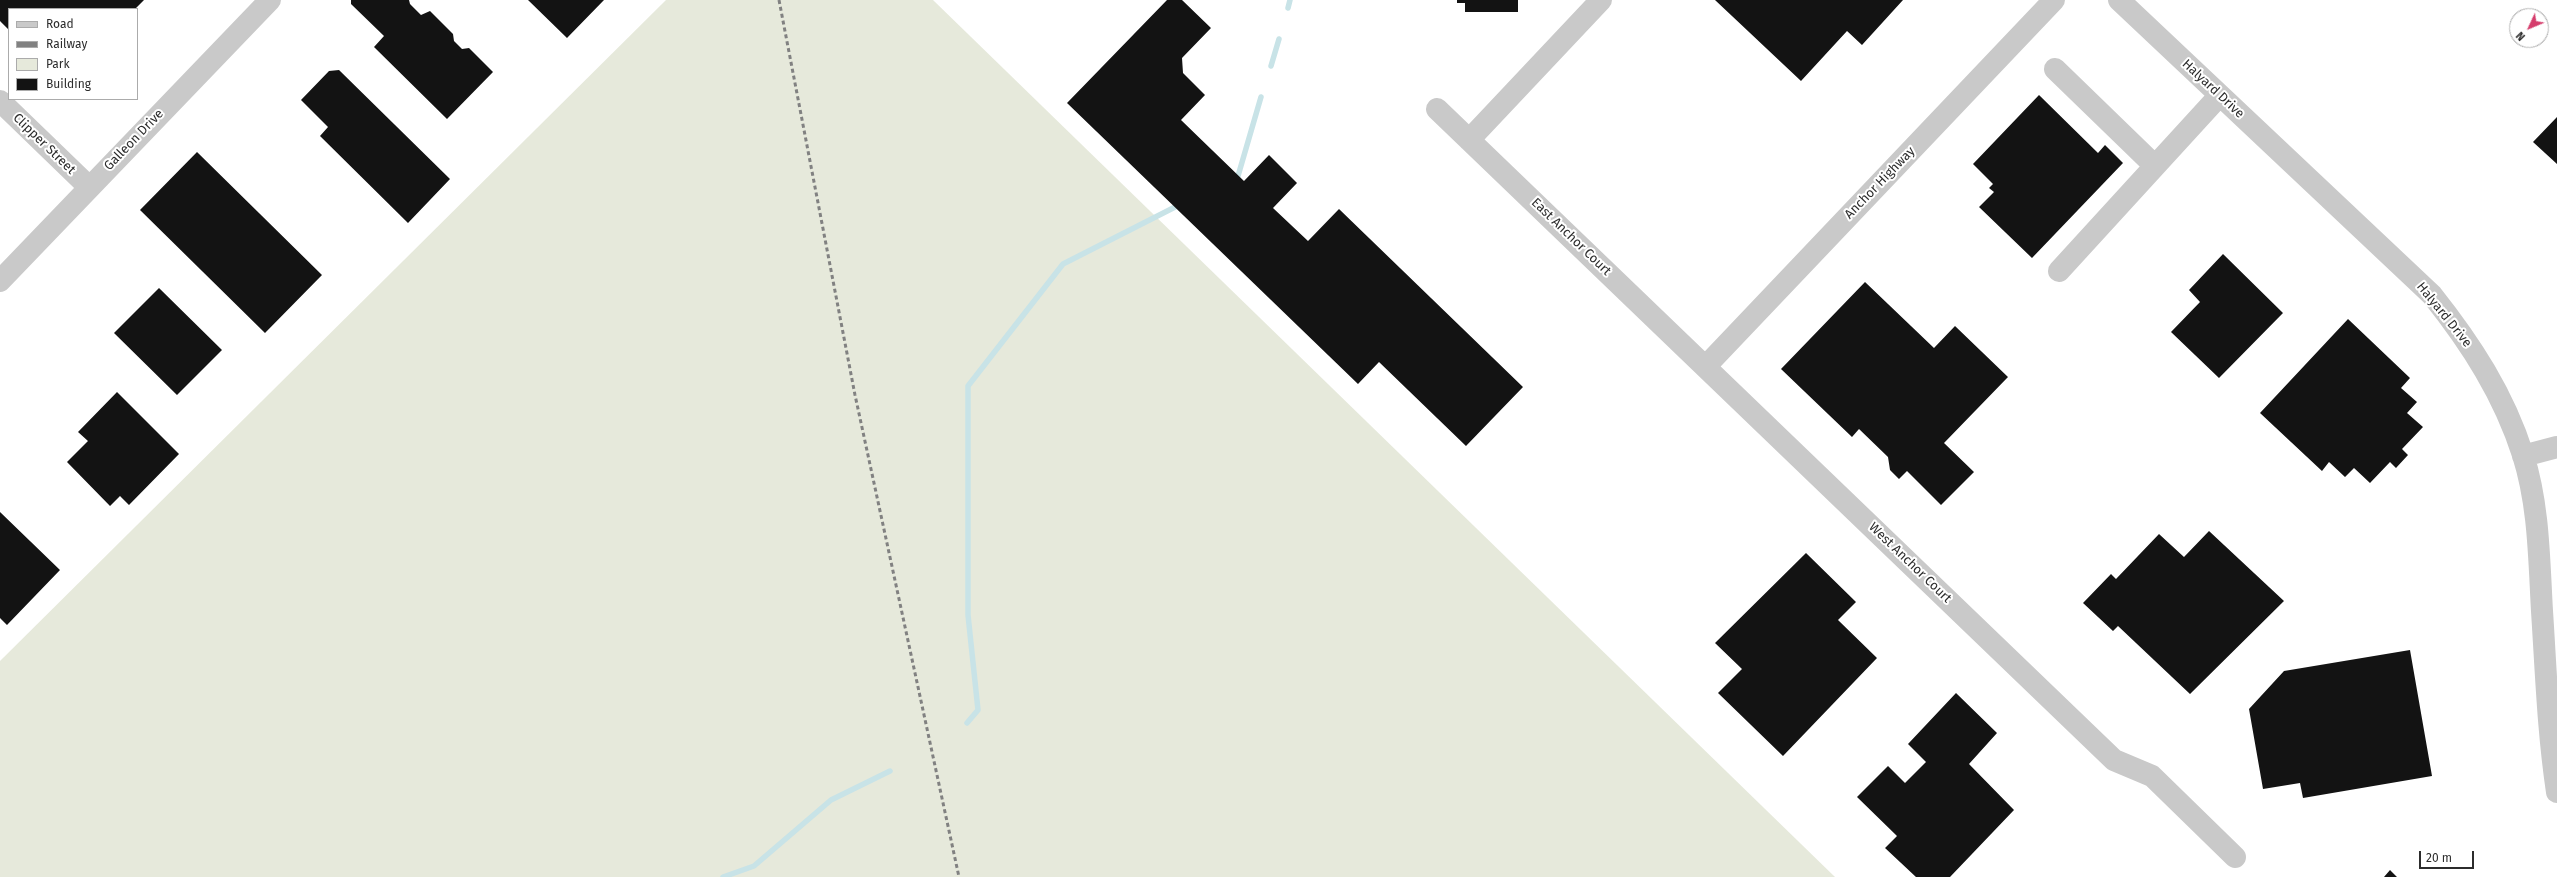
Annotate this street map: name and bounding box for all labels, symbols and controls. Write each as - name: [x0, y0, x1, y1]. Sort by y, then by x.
- legend: [8, 8, 138, 100]
- north arrow: [2509, 8, 2549, 48]
- text: Road: [46, 17, 74, 31]
- text: N: [2514, 29, 2528, 43]
- text: Railway: [46, 37, 87, 51]
- street label: Halyard Drive: [2179, 56, 2247, 122]
- text: Park: [46, 57, 70, 71]
- text: Building: [46, 77, 91, 91]
- street label: Galleon Drive: [101, 106, 167, 174]
- street label: Clipper Street: [9, 110, 79, 178]
- street label: Anchor Highway: [1842, 144, 1918, 222]
- street label: East Anchor Court: [1528, 195, 1614, 279]
- street label: Halyard Drive: [2413, 279, 2475, 351]
- street label: West Anchor Court: [1865, 520, 1955, 606]
- scale bar: [2421, 843, 2476, 869]
- text: 20 m: [2426, 851, 2452, 865]

